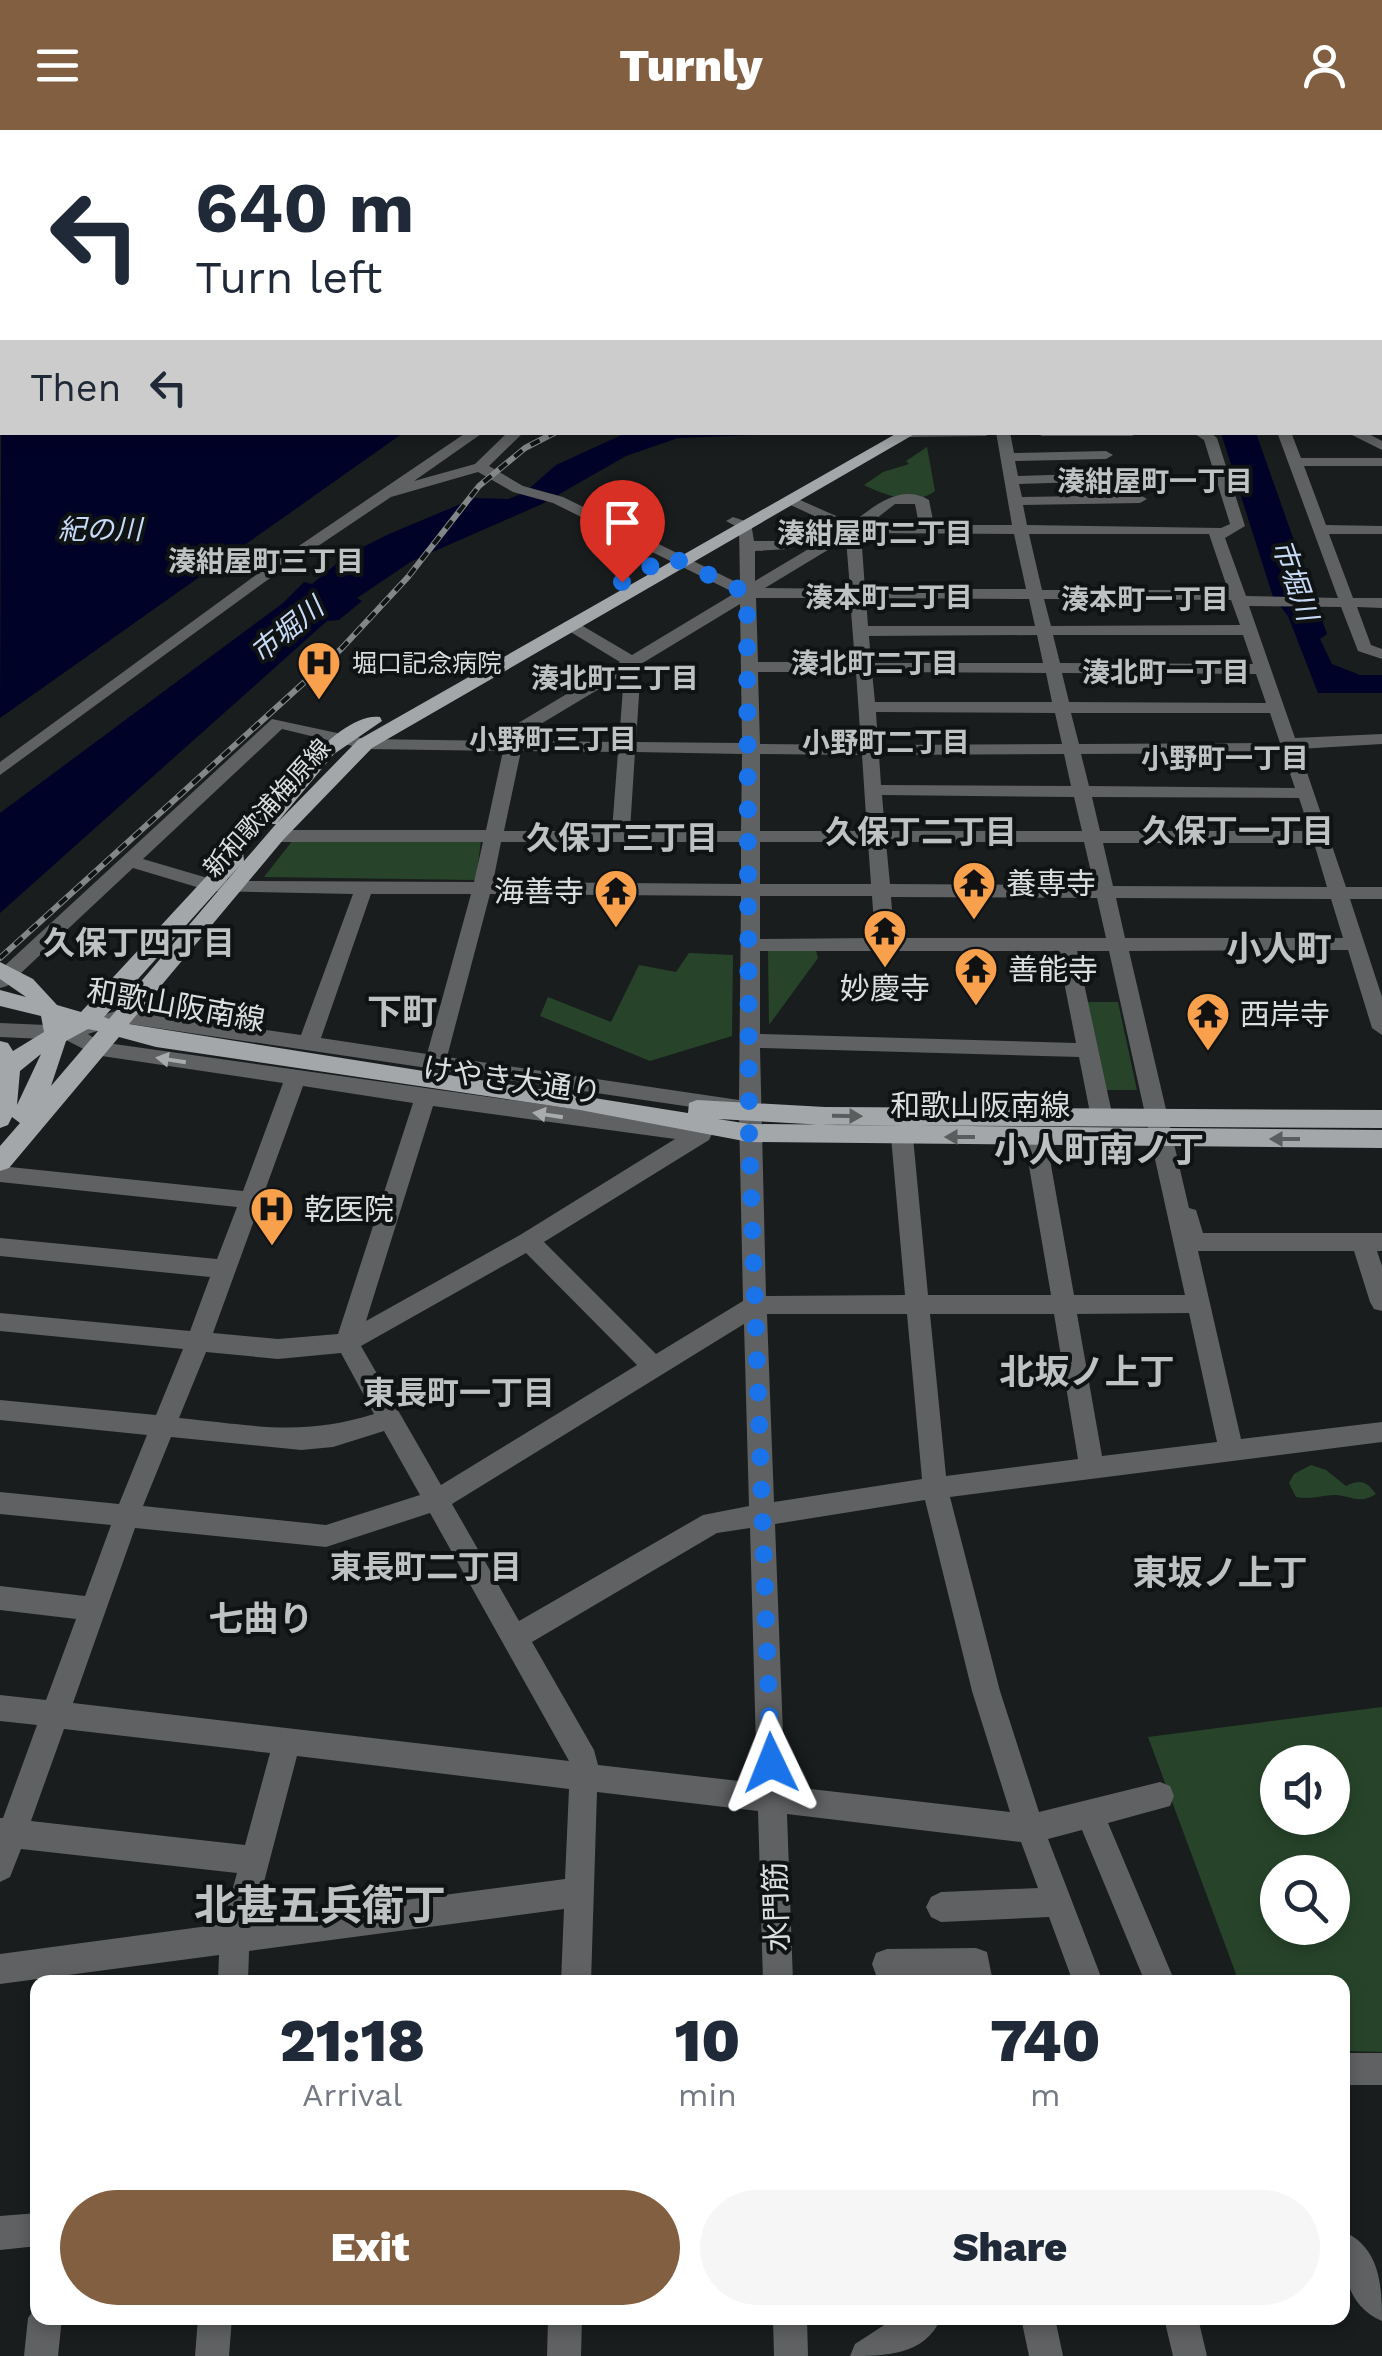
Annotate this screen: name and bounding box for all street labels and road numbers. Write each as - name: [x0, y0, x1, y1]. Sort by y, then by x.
- street label: 新和歌浦梅原線: [198, 733, 336, 883]
- street label: 和歌山阪南線: [84, 972, 268, 1038]
- street label: けやき大通り: [420, 1050, 604, 1110]
- street label: 和歌山阪南線: [890, 1088, 1070, 1123]
- street label: 水門筋: [757, 1861, 795, 1953]

